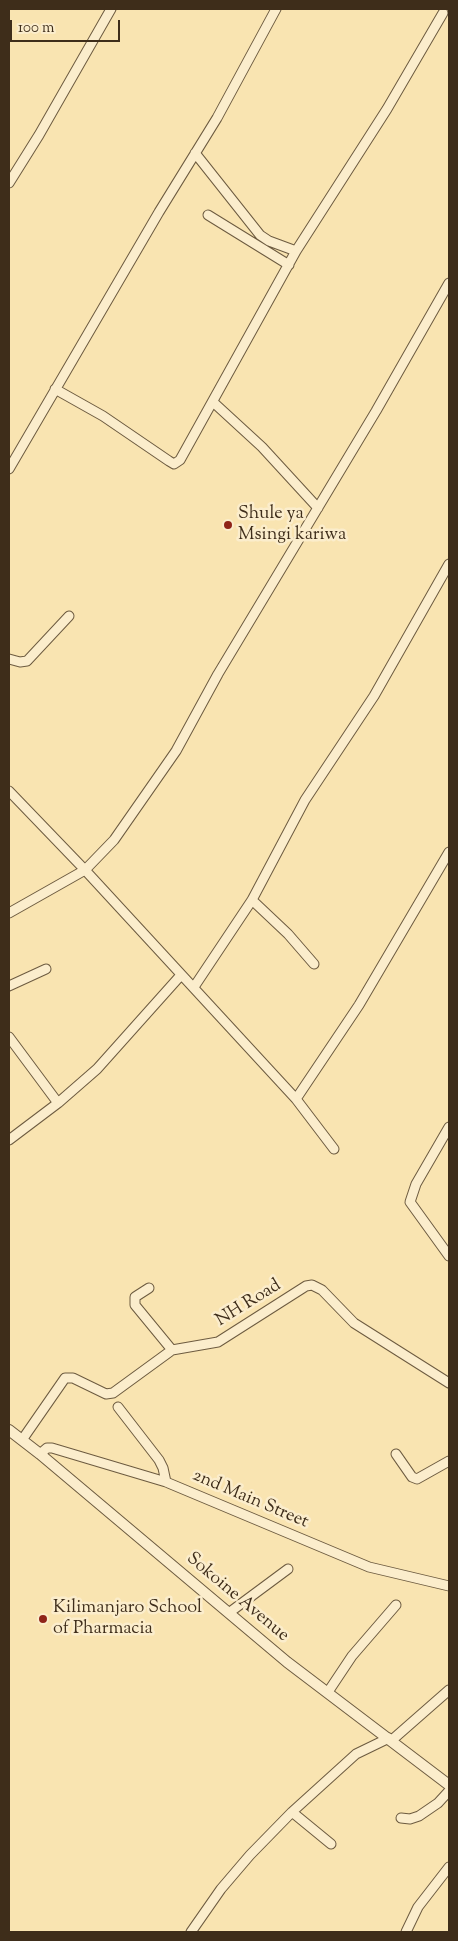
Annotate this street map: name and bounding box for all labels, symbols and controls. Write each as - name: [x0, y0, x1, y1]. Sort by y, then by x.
- scale bar: [12, 10, 122, 42]
- text: 100 m: [18, 18, 54, 39]
- place label: Shule ya Msingi kariwa: [238, 504, 346, 546]
- marker: Shule ya Msingi kariwa: [222, 519, 234, 531]
- street label: NH Road: [212, 1276, 286, 1332]
- street label: 2nd Main Street: [189, 1466, 311, 1534]
- street label: Sokoine Avenue: [181, 1549, 293, 1647]
- place label: Kilimanjaro School of Pharmacia: [53, 1598, 202, 1640]
- marker: Kilimanjaro School of Pharmacia: [37, 1613, 49, 1625]

